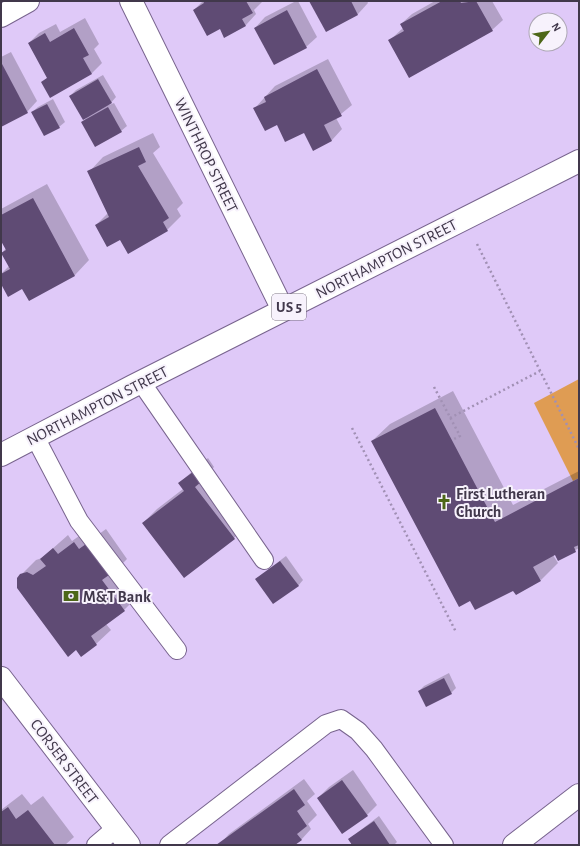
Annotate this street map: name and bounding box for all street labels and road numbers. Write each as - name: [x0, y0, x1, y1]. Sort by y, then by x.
- street label: WINTHROP STREET: [171, 96, 241, 215]
- street label: NORTHAMPTON STREET: [313, 216, 460, 301]
- road number: US 5: [272, 294, 306, 320]
- street label: NORTHAMPTON STREET: [24, 363, 171, 448]
- street label: CORSER STREET: [27, 716, 101, 807]

